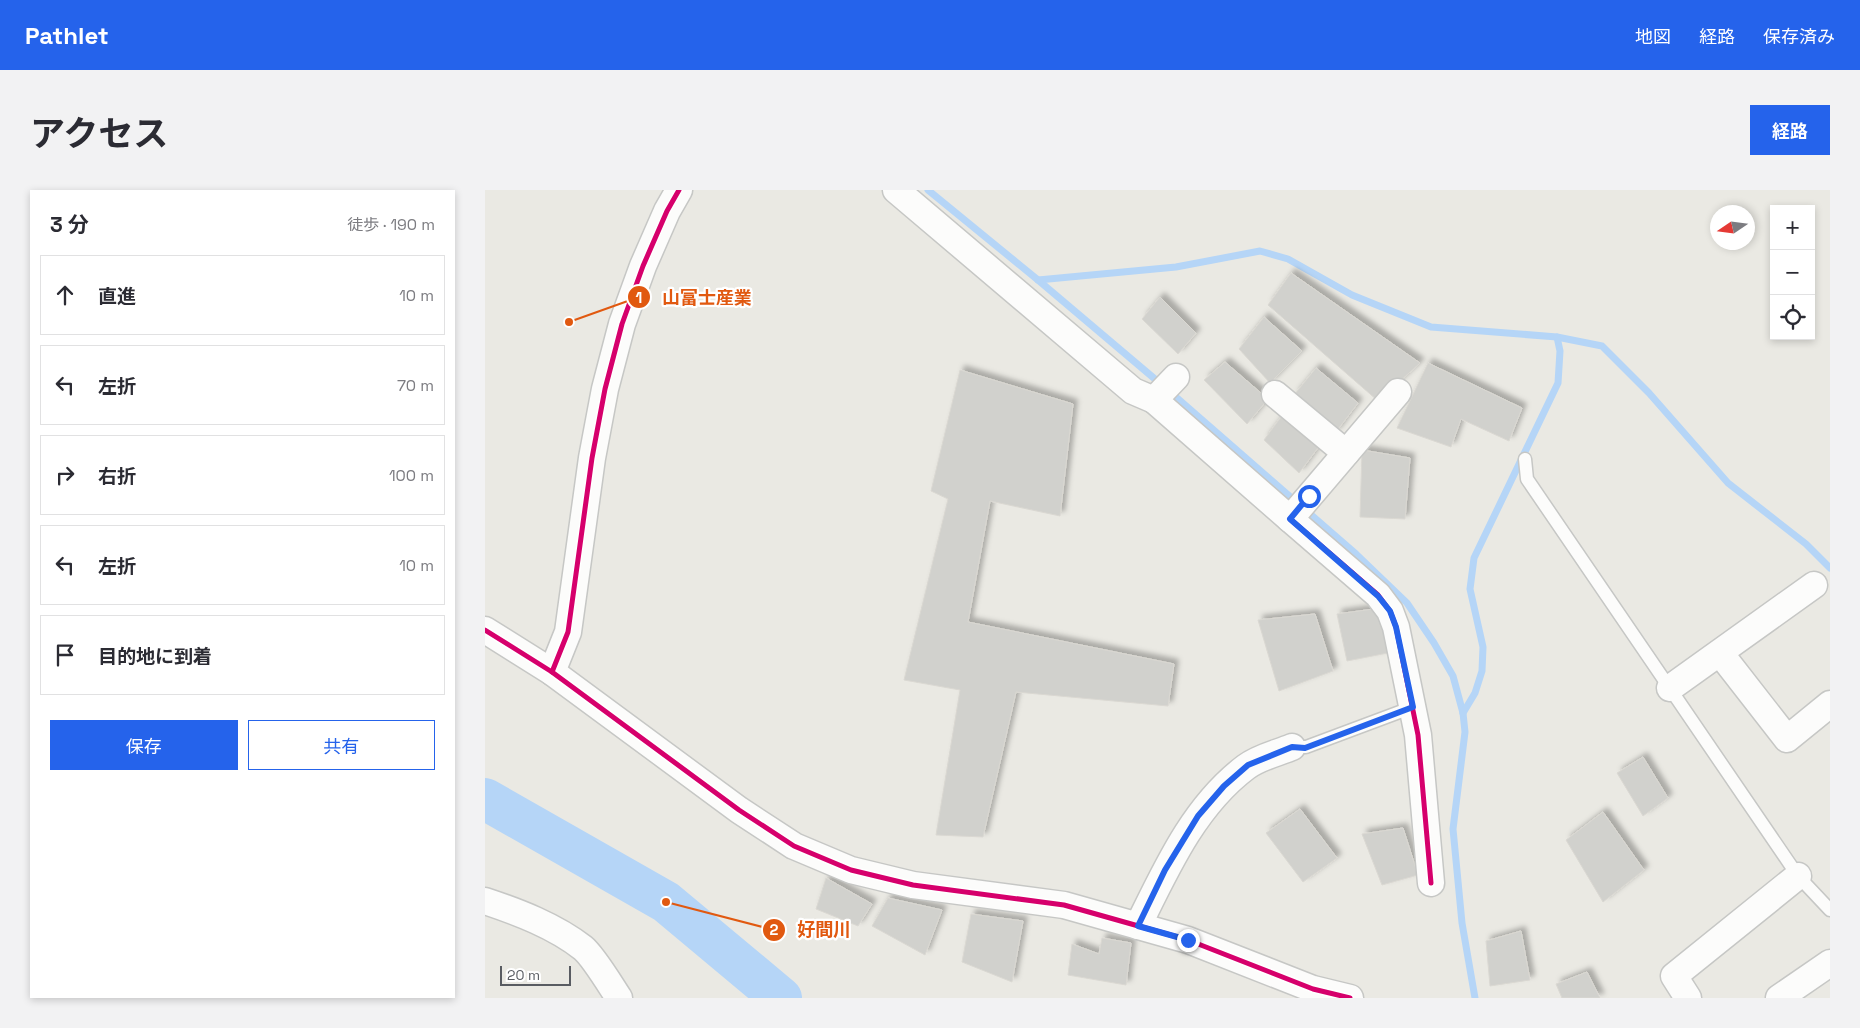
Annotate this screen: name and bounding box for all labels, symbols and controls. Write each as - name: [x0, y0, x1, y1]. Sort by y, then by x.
- text: Pathlet: [25, 20, 109, 51]
- text: 地図: [1635, 25, 1671, 48]
- text: 経路: [1699, 25, 1735, 48]
- text: 保存済み: [1763, 25, 1835, 48]
- button: 経路: [1750, 105, 1830, 155]
- text: アクセス: [30, 112, 168, 156]
- north arrow: [1710, 205, 1755, 250]
- map controls: [1770, 205, 1815, 340]
- button: +: [1770, 205, 1815, 250]
- text: 3 分: [50, 211, 89, 238]
- text: 徒歩 · 190 m: [347, 214, 435, 235]
- button: −: [1770, 250, 1815, 295]
- icon: ahead: [51, 281, 79, 309]
- callout: 山富士産業: [627, 281, 762, 314]
- text: 直進: [98, 284, 136, 309]
- text: 10 m: [399, 285, 434, 306]
- text: 山富士産業: [662, 286, 752, 309]
- text: 1: [636, 288, 642, 307]
- button: locate: [1770, 295, 1815, 340]
- icon: left: [51, 371, 79, 399]
- text: 左折: [98, 374, 136, 399]
- text: 70 m: [397, 375, 434, 396]
- icon: right: [51, 461, 79, 489]
- text: 右折: [98, 464, 136, 489]
- text: 100 m: [389, 465, 434, 486]
- route start: [1298, 485, 1321, 508]
- icon: left: [51, 551, 79, 579]
- text: 左折: [98, 554, 136, 579]
- text: 10 m: [399, 555, 434, 576]
- icon: arrive: [51, 641, 79, 669]
- text: 目的地に到着: [98, 644, 212, 669]
- button: 保存: [50, 720, 238, 770]
- button: 共有: [248, 720, 435, 770]
- callout: 好間川: [762, 913, 861, 946]
- text: 好間川: [797, 918, 851, 941]
- text: 2: [770, 920, 779, 939]
- route end: [1177, 929, 1200, 952]
- scale bar: [500, 963, 571, 986]
- text: 20 m: [507, 966, 540, 984]

